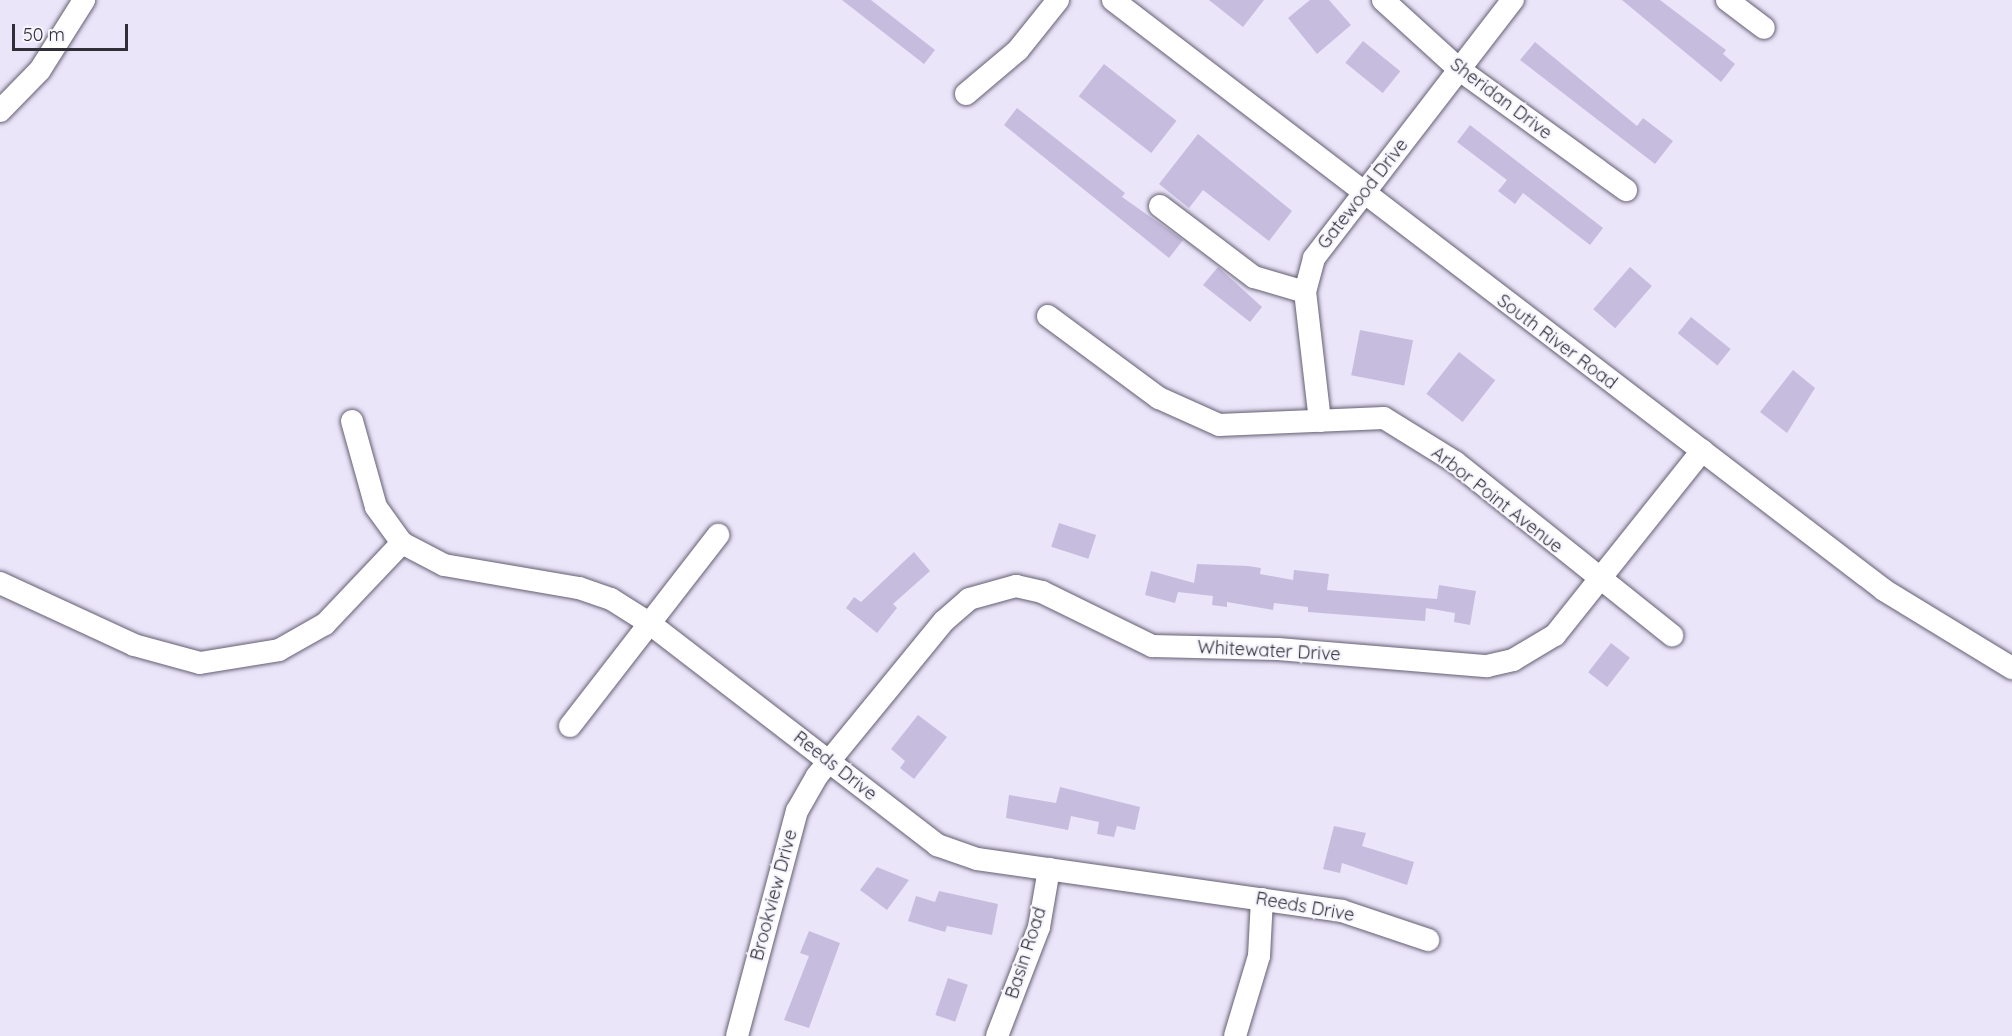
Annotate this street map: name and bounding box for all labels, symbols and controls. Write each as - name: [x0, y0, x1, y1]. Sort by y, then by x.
- scale bar: [15, 12, 130, 50]
- text: 50 m: [23, 23, 65, 46]
- street label: Sheridan Drive: [1446, 54, 1556, 144]
- street label: Gatewood Drive: [1313, 134, 1413, 254]
- street label: South River Road: [1493, 290, 1621, 394]
- street label: Arbor Point Avenue: [1427, 442, 1567, 558]
- street label: Whitewater Drive: [1197, 636, 1341, 666]
- street label: Reeds Drive: [789, 727, 881, 805]
- street label: Brookview Drive: [746, 827, 802, 963]
- street label: Reeds Drive: [1254, 888, 1356, 926]
- street label: Basin Road: [1001, 905, 1051, 1001]

